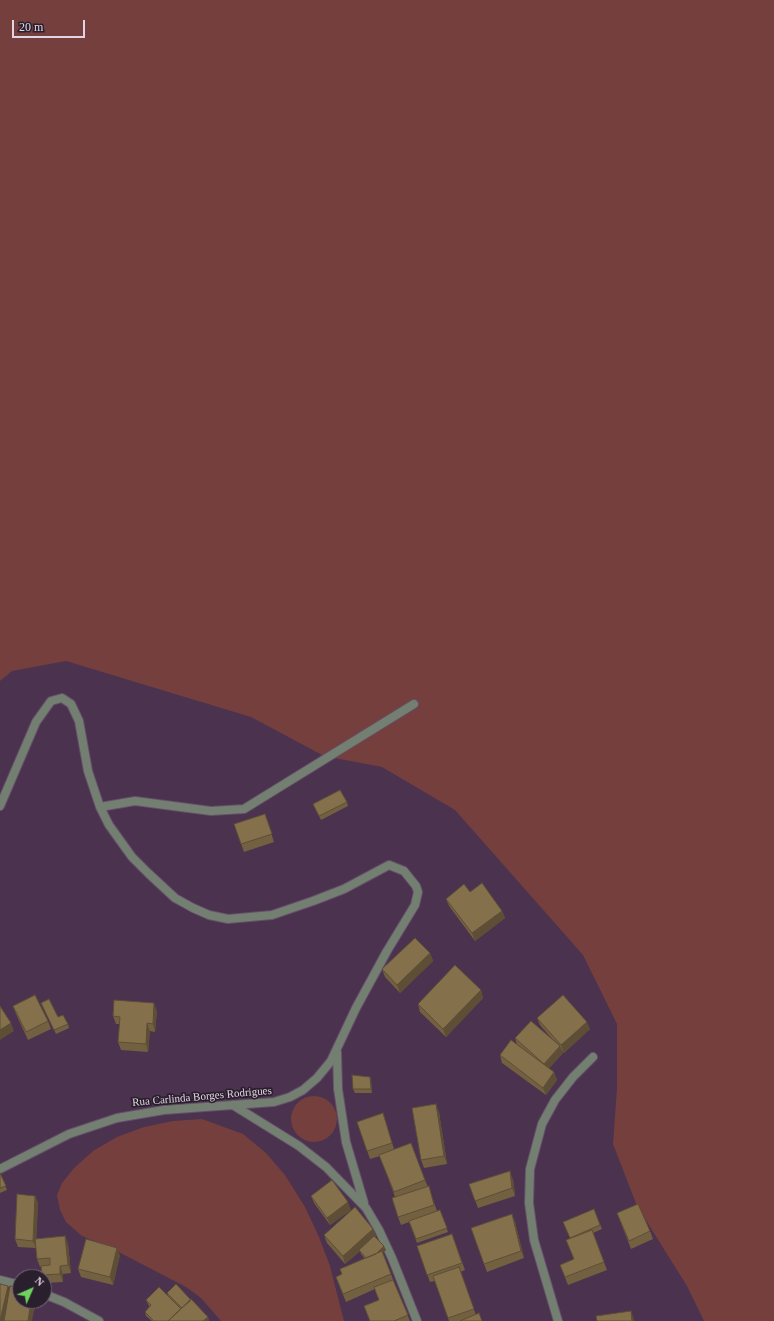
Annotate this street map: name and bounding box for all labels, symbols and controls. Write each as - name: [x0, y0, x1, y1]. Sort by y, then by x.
- scale bar: [14, 12, 87, 38]
- text: 20 m: [19, 20, 43, 34]
- street label: Rua Carlinda Borges Rodrigues: [132, 1084, 272, 1110]
- north arrow: [12, 1269, 52, 1309]
- text: N: [33, 1274, 47, 1288]

